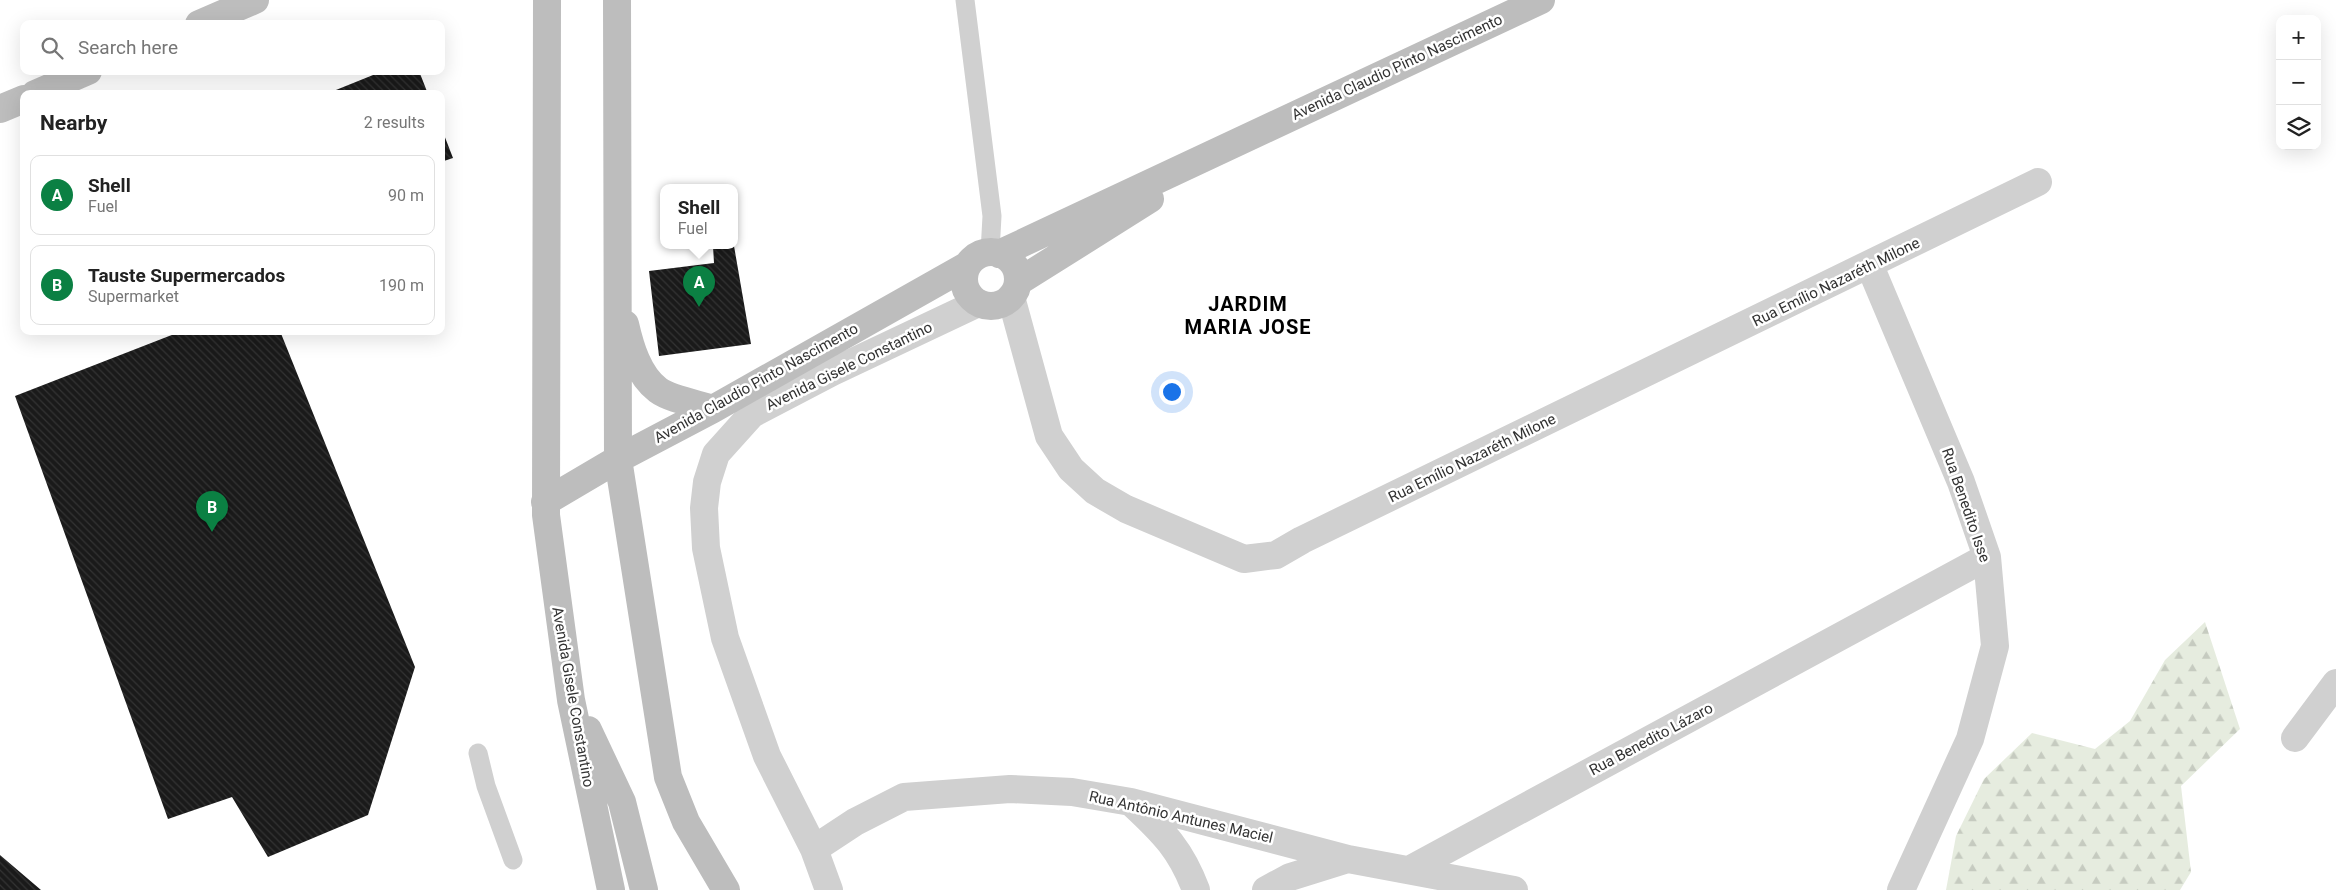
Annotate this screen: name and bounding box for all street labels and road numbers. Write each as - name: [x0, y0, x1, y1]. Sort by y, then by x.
- street label: Avenida Claudio Pinto Nascimento: [1289, 10, 1505, 124]
- street label: Rua Emílio Nazaréth Milone: [1749, 234, 1923, 330]
- street label: Avenida Gisele Constantino: [763, 318, 935, 414]
- street label: Avenida Claudio Pinto Nascimento: [651, 319, 861, 447]
- street label: Rua Emílio Nazaréth Milone: [1385, 410, 1559, 506]
- street label: Rua Benedito Isse: [1938, 446, 1994, 565]
- street label: Avenida Gisele Constantino: [548, 605, 598, 789]
- street label: Rua Benedito Lázaro: [1586, 699, 1716, 779]
- street label: Rua Antônio Antunes Maciel: [1087, 787, 1275, 847]

